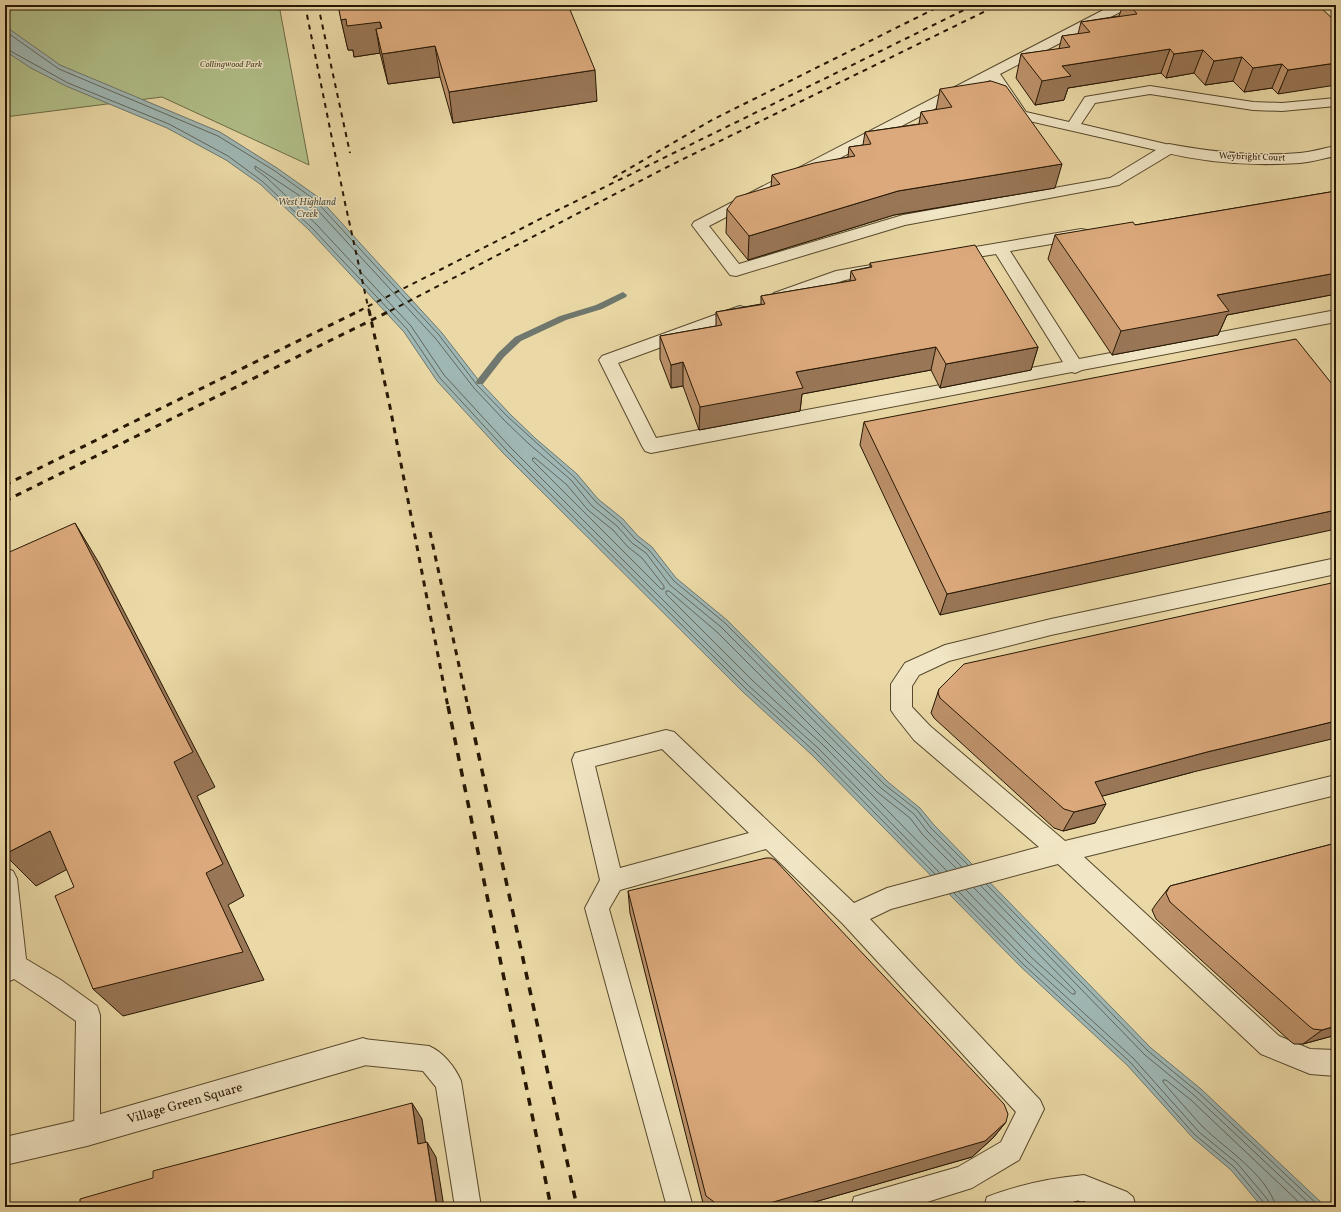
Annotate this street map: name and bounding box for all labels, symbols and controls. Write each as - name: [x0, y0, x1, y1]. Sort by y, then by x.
- park label: Collingwood Park: [200, 58, 262, 71]
- street label: Weybright Court: [1219, 149, 1285, 165]
- water label: West Highland Creek: [278, 195, 336, 221]
- street label: Village Green Square: [125, 1079, 245, 1129]

